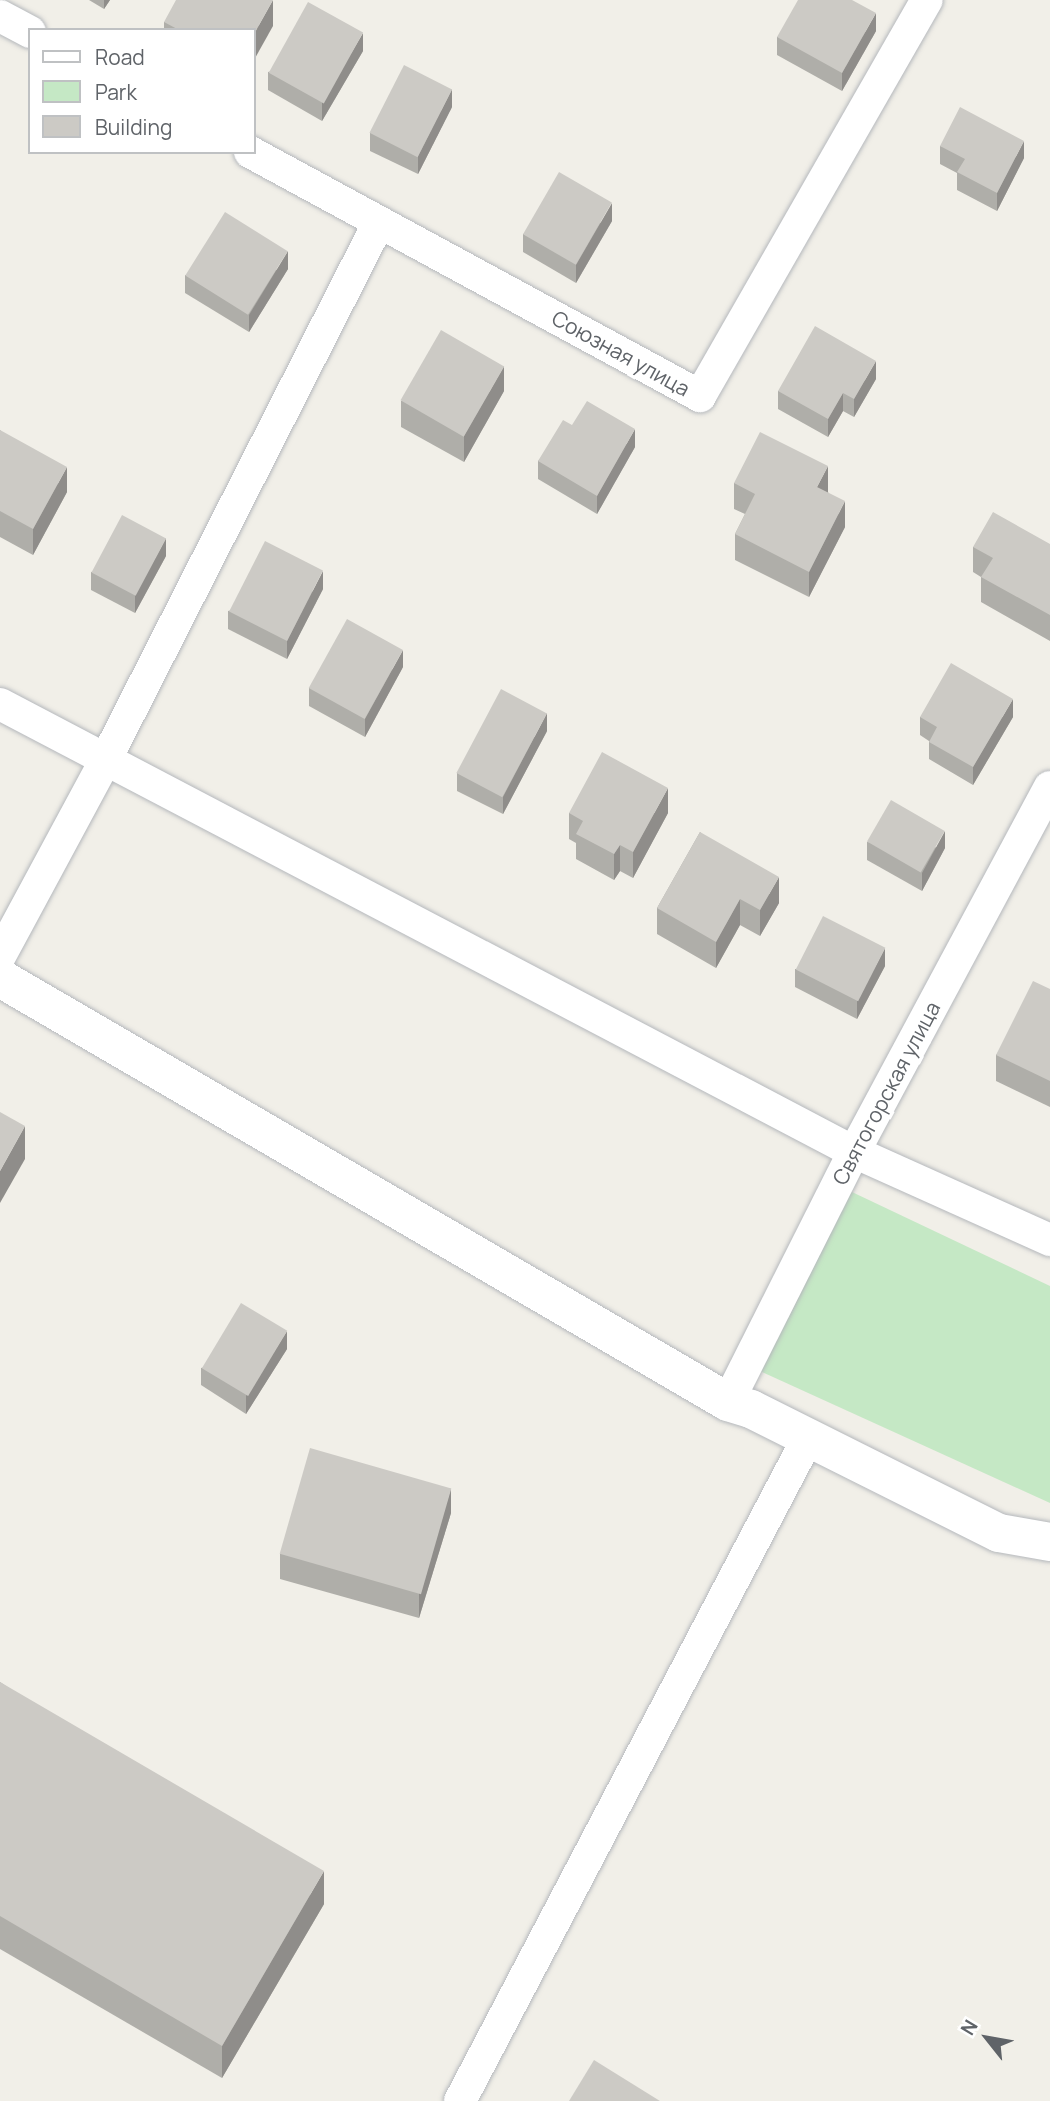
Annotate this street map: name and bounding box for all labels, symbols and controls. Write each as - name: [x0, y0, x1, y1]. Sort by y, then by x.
- legend: [28, 28, 256, 154]
- text: Road: [95, 43, 145, 71]
- text: Park: [95, 78, 137, 106]
- text: Building: [95, 113, 172, 141]
- street label: Союзная улица: [548, 305, 694, 401]
- street label: Святогорская улица: [827, 997, 945, 1189]
- north arrow: [952, 2003, 1022, 2073]
- text: N: [954, 2015, 984, 2040]

